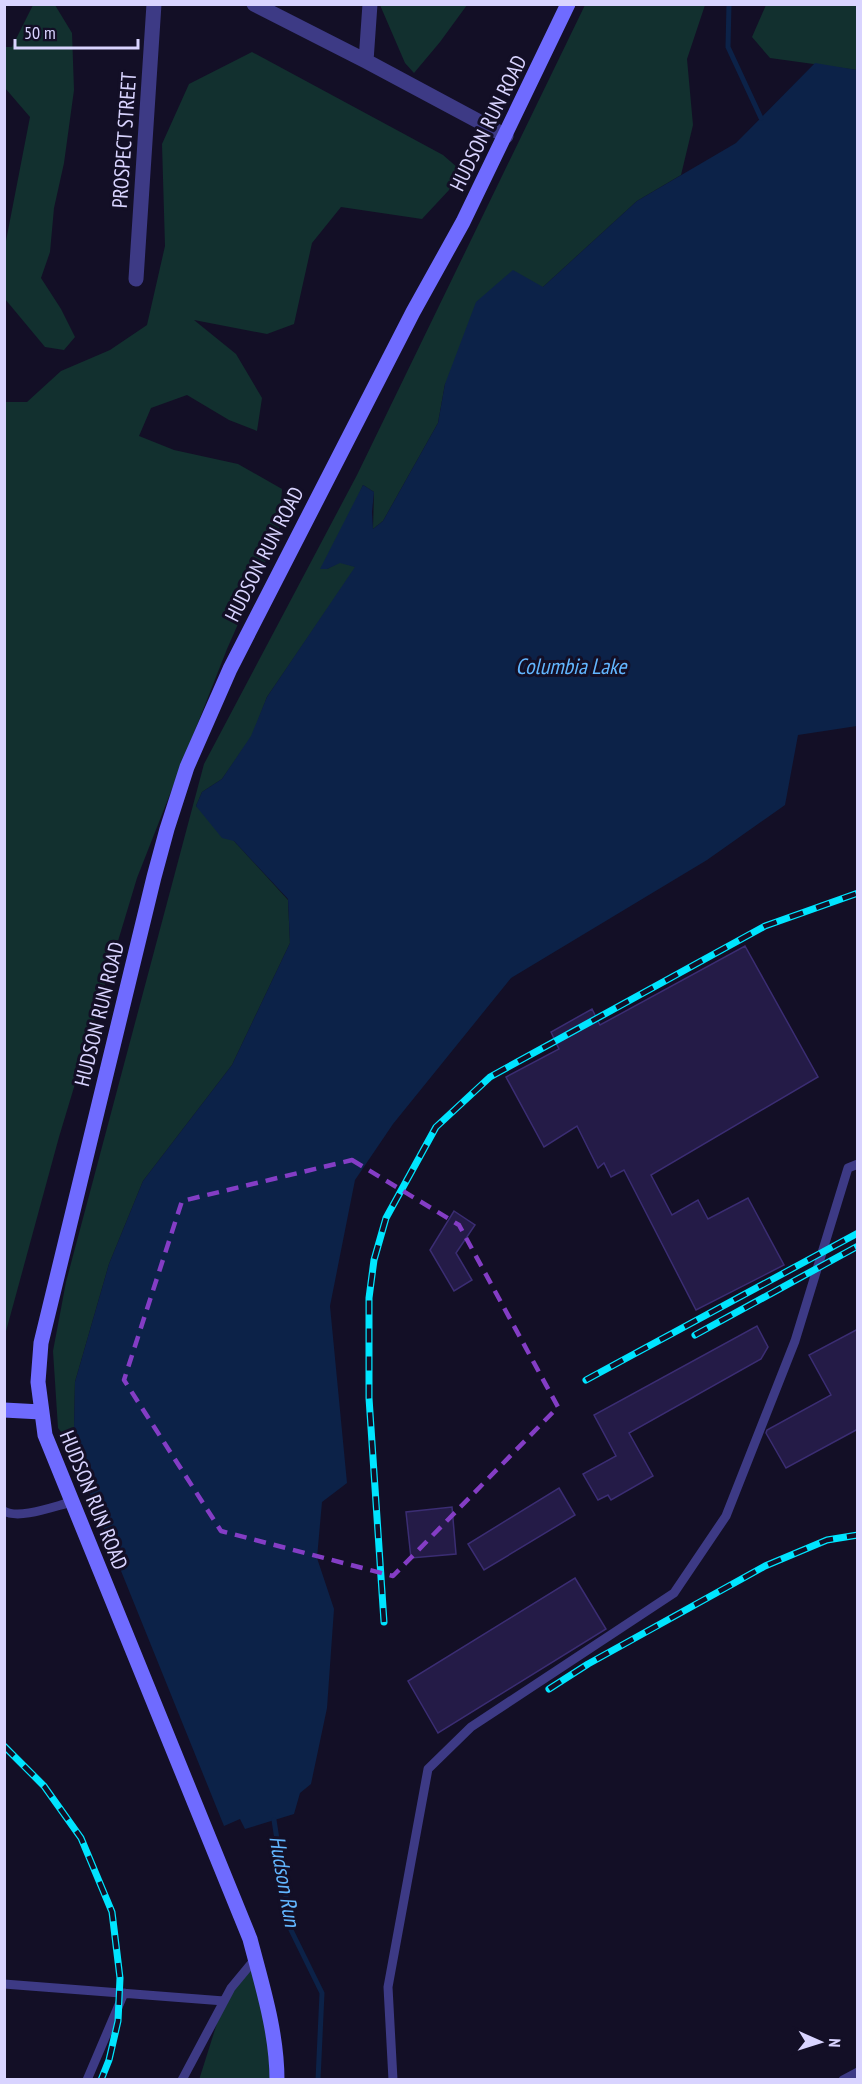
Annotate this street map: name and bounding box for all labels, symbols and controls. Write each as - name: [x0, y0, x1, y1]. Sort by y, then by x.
- scale bar: [15, 12, 138, 50]
- text: 50 m: [24, 21, 56, 44]
- street label: HUDSON RUN ROAD: [443, 51, 533, 195]
- street label: PROSPECT STREET: [106, 71, 142, 209]
- street label: HUDSON RUN ROAD: [218, 482, 310, 626]
- water label: Columbia Lake: [516, 652, 628, 680]
- street label: HUDSON RUN ROAD: [68, 939, 130, 1089]
- street label: HUDSON RUN ROAD: [54, 1426, 134, 1574]
- water label: Hudson Run: [263, 1833, 307, 1930]
- north arrow: [790, 2012, 850, 2072]
- text: N: [825, 2038, 845, 2048]

